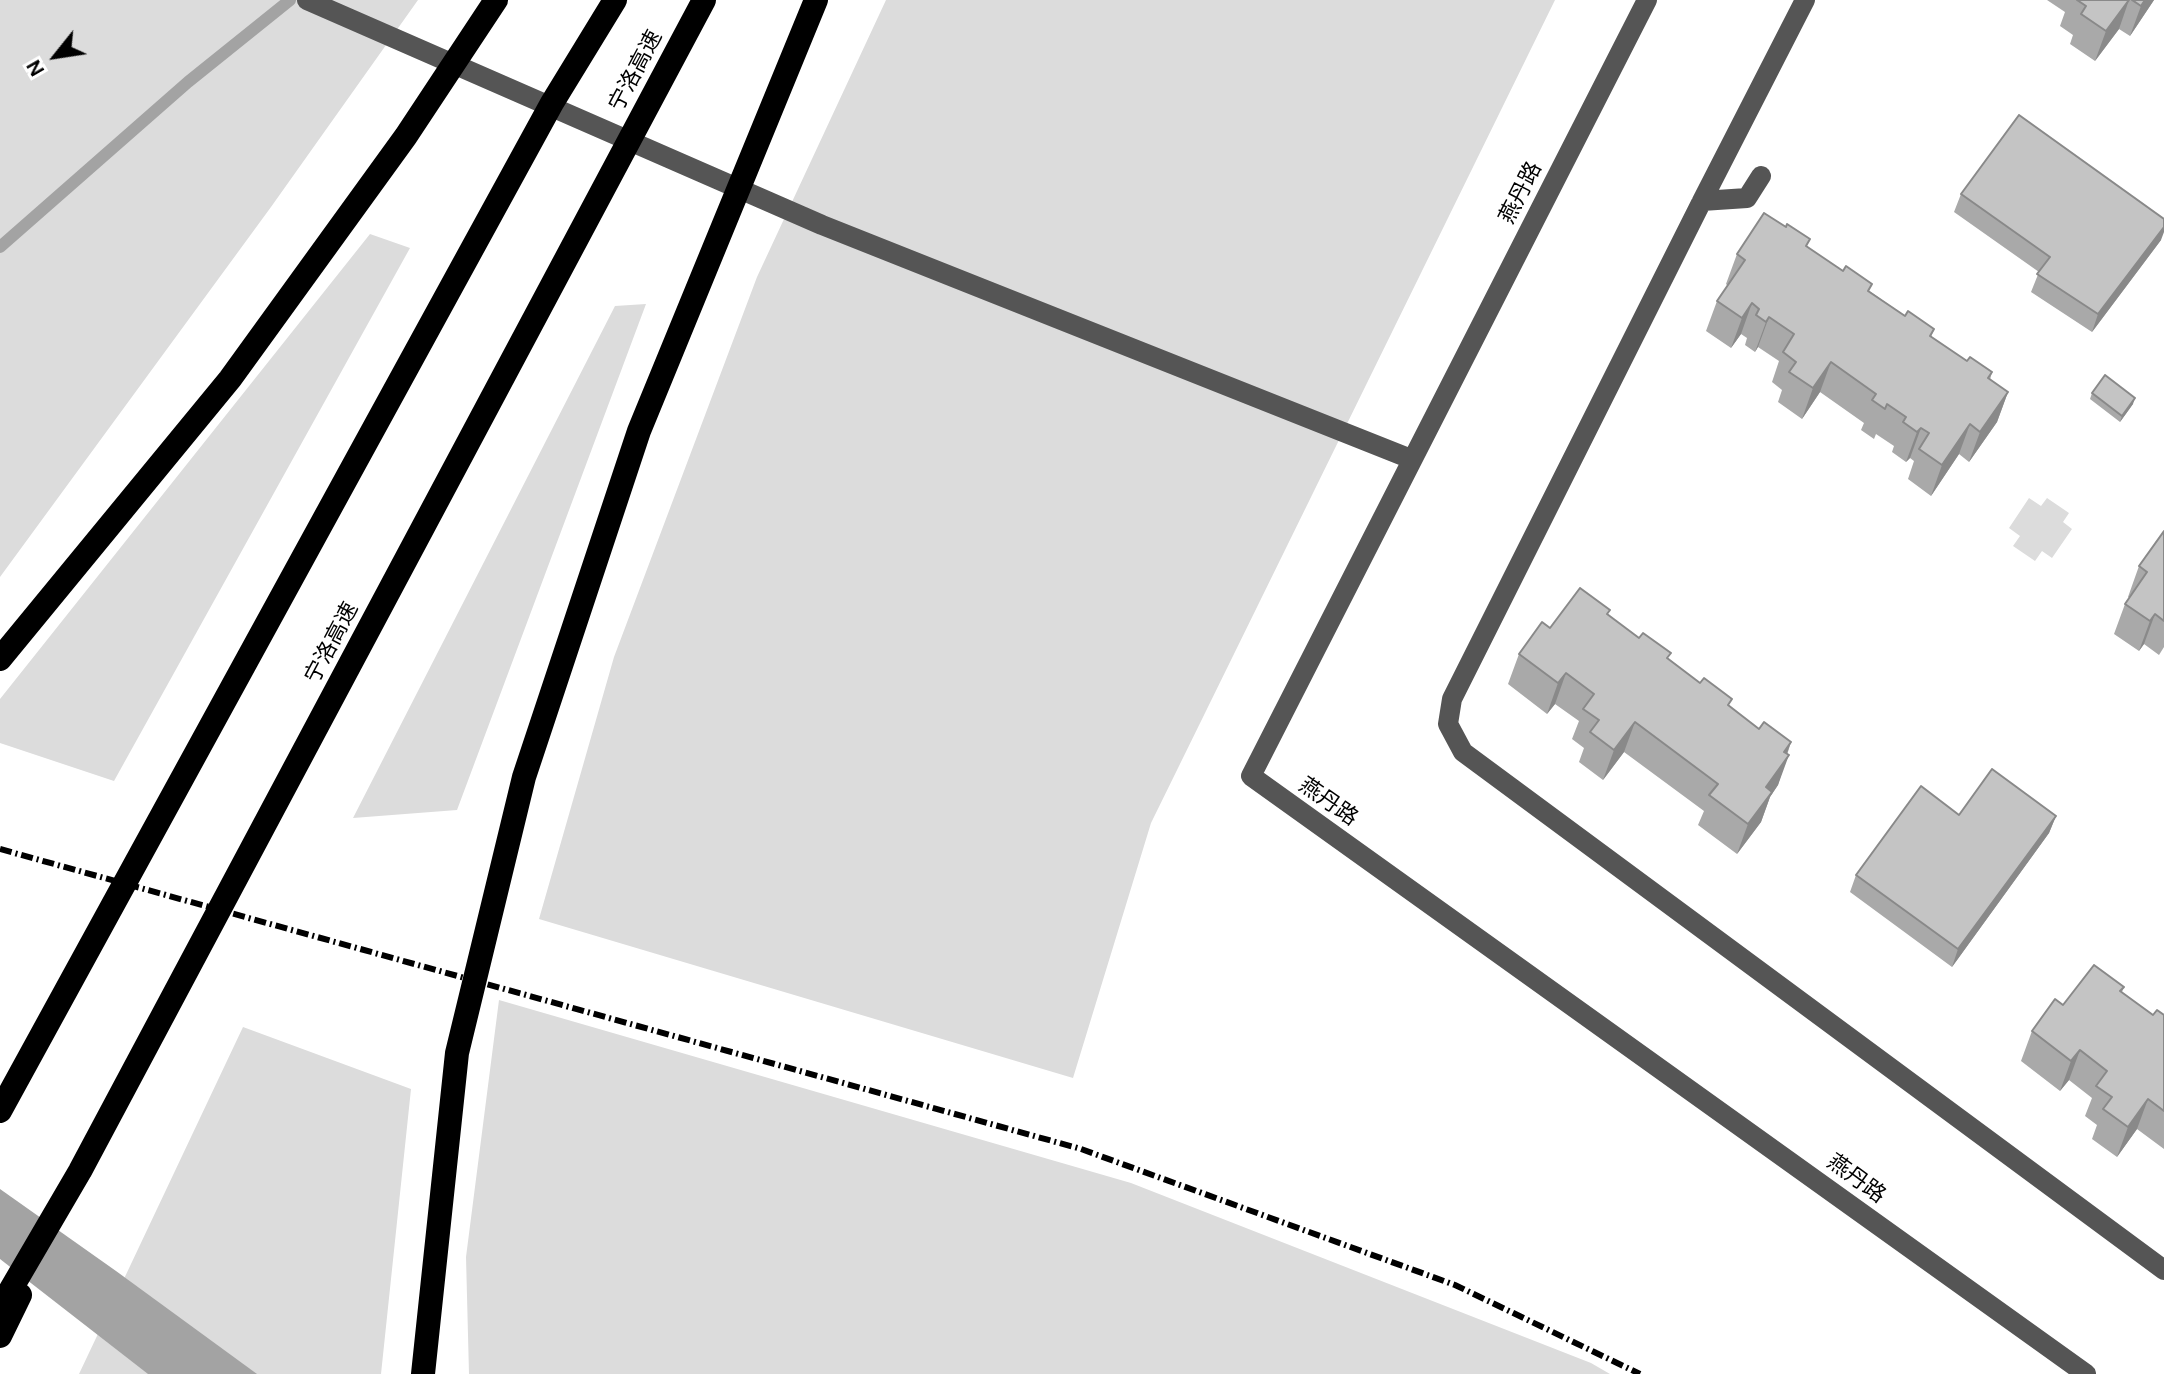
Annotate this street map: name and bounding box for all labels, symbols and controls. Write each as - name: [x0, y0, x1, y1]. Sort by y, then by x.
- north arrow: [16, 16, 96, 96]
- street label: 宁洛高速: [604, 26, 668, 116]
- text: N: [20, 55, 50, 81]
- street label: 燕丹路: [1494, 158, 1548, 228]
- street label: 宁洛高速: [300, 598, 364, 688]
- street label: 燕丹路: [1293, 772, 1363, 832]
- street label: 燕丹路: [1822, 1149, 1890, 1209]

